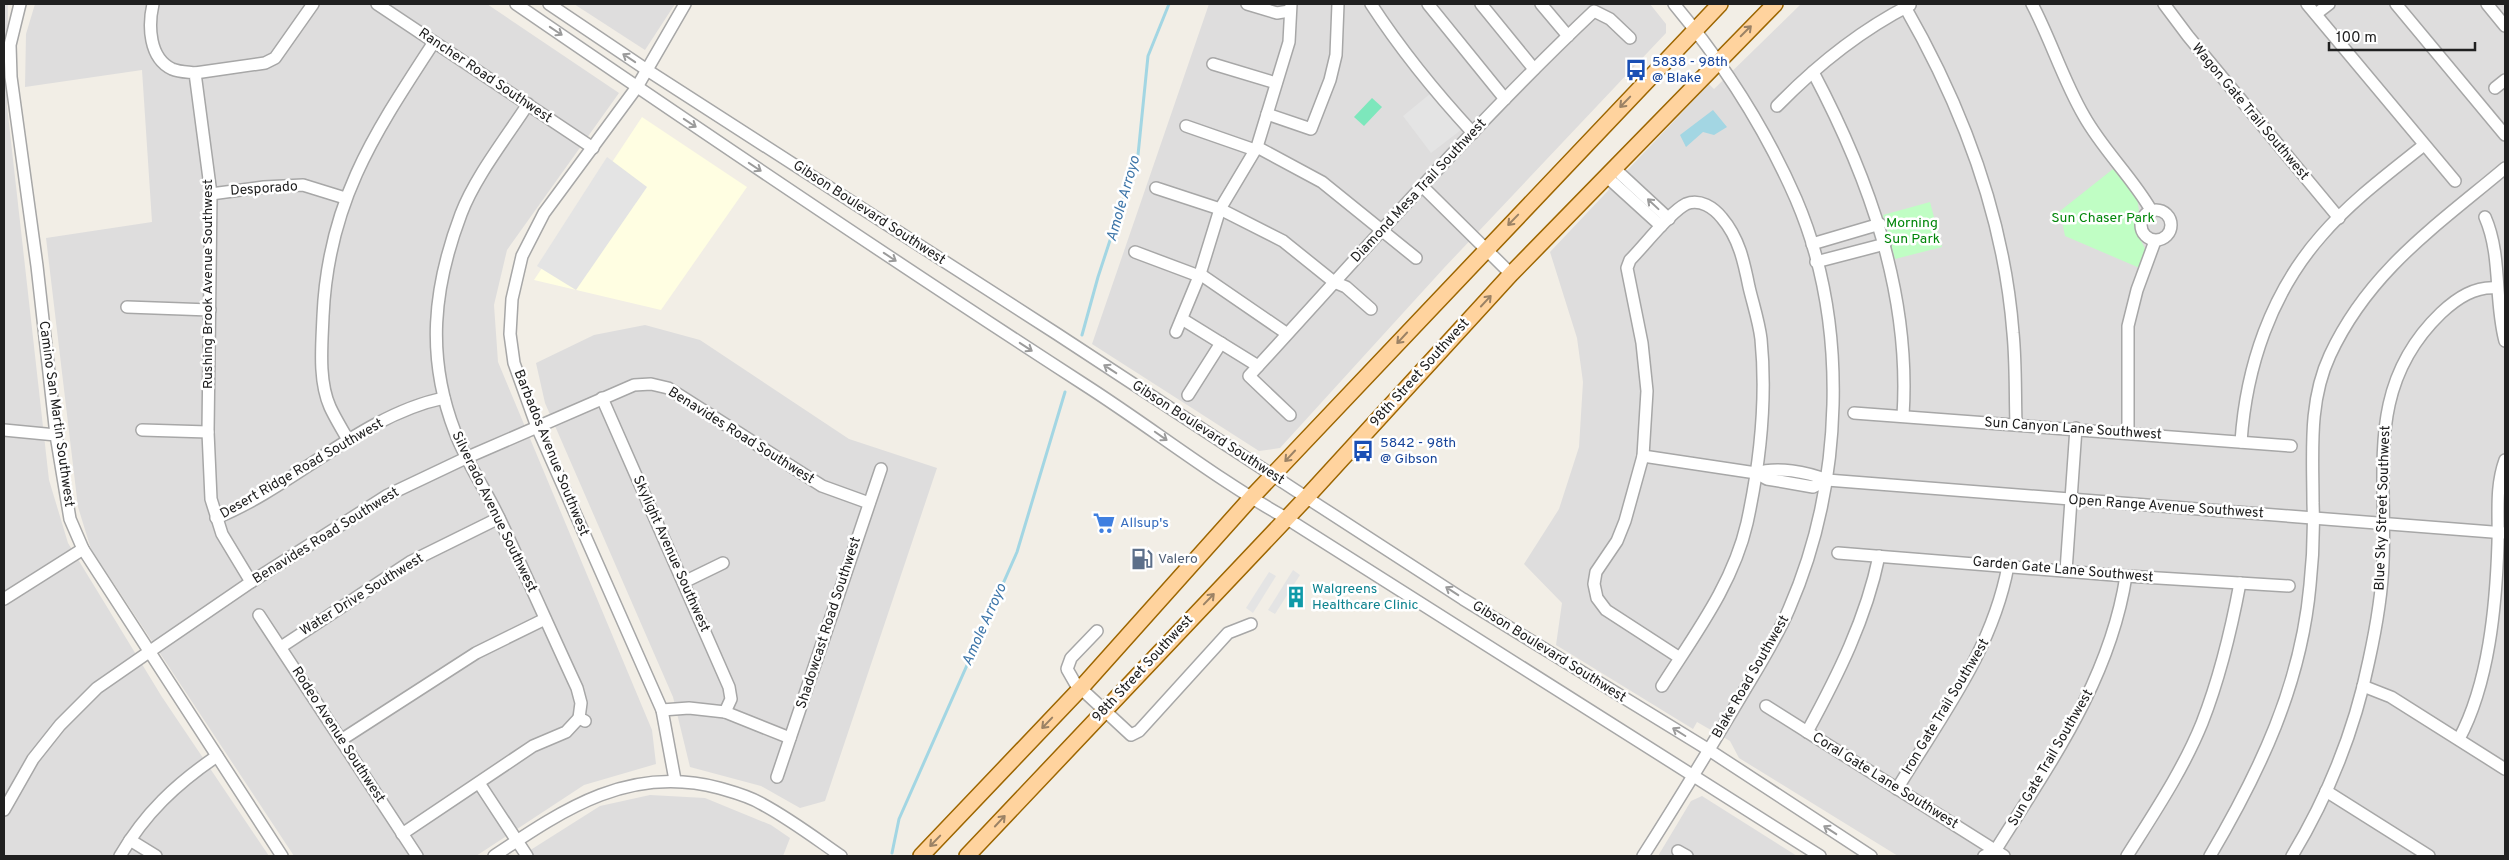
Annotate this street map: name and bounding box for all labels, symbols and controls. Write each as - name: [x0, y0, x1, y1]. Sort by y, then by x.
- scale bar: [2329, 20, 2475, 52]
- street label: Rancher Road Southwest: [415, 25, 555, 127]
- one-way arrow: [1740, 25, 1753, 37]
- one-way arrow: [549, 26, 563, 36]
- text: 100 m: [2336, 29, 2377, 48]
- street label: Wagon Gate Trail Southwest: [2188, 40, 2312, 184]
- one-way arrow: [623, 53, 637, 63]
- place label: 5838 - 98th @ Blake: [1652, 54, 1728, 87]
- bus stop icon: 5838 - 98th @ Blake: [1623, 57, 1649, 83]
- one-way arrow: [1619, 95, 1631, 108]
- street label: Diamond Mesa Trail Southwest: [1348, 116, 1490, 266]
- one-way arrow: [683, 118, 697, 128]
- water label: Amole Arroyo: [1103, 154, 1145, 244]
- street label: Gibson Boulevard Southwest: [790, 157, 948, 269]
- one-way arrow: [748, 162, 762, 172]
- street label: Desporado: [230, 178, 299, 200]
- street label: Rushing Brook Avenue Southwest: [200, 179, 217, 389]
- one-way arrow: [1647, 198, 1659, 210]
- park label: Sun Chaser Park: [2051, 210, 2155, 227]
- one-way arrow: [1507, 213, 1519, 226]
- park label: Morning Sun Park: [1884, 215, 1940, 248]
- one-way arrow: [883, 252, 897, 262]
- one-way arrow: [1480, 294, 1492, 307]
- street label: 98th Street Southwest: [1367, 315, 1473, 431]
- street label: Camino San Martin Southwest: [35, 320, 77, 508]
- one-way arrow: [1396, 331, 1408, 344]
- one-way arrow: [1018, 342, 1032, 352]
- one-way arrow: [1104, 364, 1118, 374]
- street label: Barbados Avenue Southwest: [510, 367, 592, 539]
- street label: Gibson Boulevard Southwest: [1129, 377, 1287, 489]
- street label: Benavides Road Southwest: [665, 384, 817, 488]
- street label: Sun Canyon Lane Southwest: [1984, 414, 2162, 444]
- street label: Desert Ridge Road Southwest: [217, 415, 387, 523]
- street label: Blue Sky Street Southwest: [2372, 425, 2394, 591]
- street label: Silverado Avenue Southwest: [448, 429, 540, 595]
- one-way arrow: [1154, 431, 1168, 441]
- place label: 5842 - 98th @ Gibson: [1380, 435, 1456, 468]
- bus stop icon: 5842 - 98th @ Gibson: [1350, 438, 1376, 464]
- one-way arrow: [1285, 450, 1296, 463]
- street label: Skylight Avenue Southwest: [629, 473, 713, 635]
- street label: Benavides Road Southwest: [250, 484, 402, 588]
- street label: Open Range Avenue Southwest: [2068, 492, 2264, 522]
- supermarket icon: Allsup's: [1091, 510, 1117, 536]
- place label: Allsup's: [1120, 515, 1169, 532]
- street label: Shadowcast Road Southwest: [793, 535, 865, 711]
- fuel station icon: Valero: [1129, 546, 1155, 572]
- street label: Water Drive Southwest: [297, 550, 427, 640]
- place label: Valero: [1158, 551, 1198, 568]
- street label: Garden Gate Lane Southwest: [1972, 554, 2154, 586]
- water label: Amole Arroyo: [958, 581, 1012, 669]
- place label: Walgreens Healthcare Clinic: [1312, 581, 1418, 614]
- building icon: Walgreens Healthcare Clinic: [1283, 584, 1309, 610]
- one-way arrow: [1445, 586, 1459, 596]
- one-way arrow: [1203, 593, 1215, 606]
- street label: Gibson Boulevard Southwest: [1469, 598, 1629, 706]
- street label: 98th Street Southwest: [1089, 612, 1197, 726]
- street label: Blake Road Southwest: [1709, 612, 1793, 742]
- street label: Iron Gate Trail Southwest: [1899, 636, 1993, 778]
- street label: Rodeo Avenue Southwest: [288, 664, 388, 806]
- street label: Sun Gate Trail Southwest: [2005, 687, 2097, 829]
- one-way arrow: [1041, 717, 1053, 730]
- one-way arrow: [1673, 726, 1687, 736]
- street label: Coral Gate Lane Southwest: [1809, 729, 1961, 833]
- one-way arrow: [994, 814, 1006, 827]
- one-way arrow: [1824, 824, 1838, 834]
- one-way arrow: [929, 835, 941, 847]

